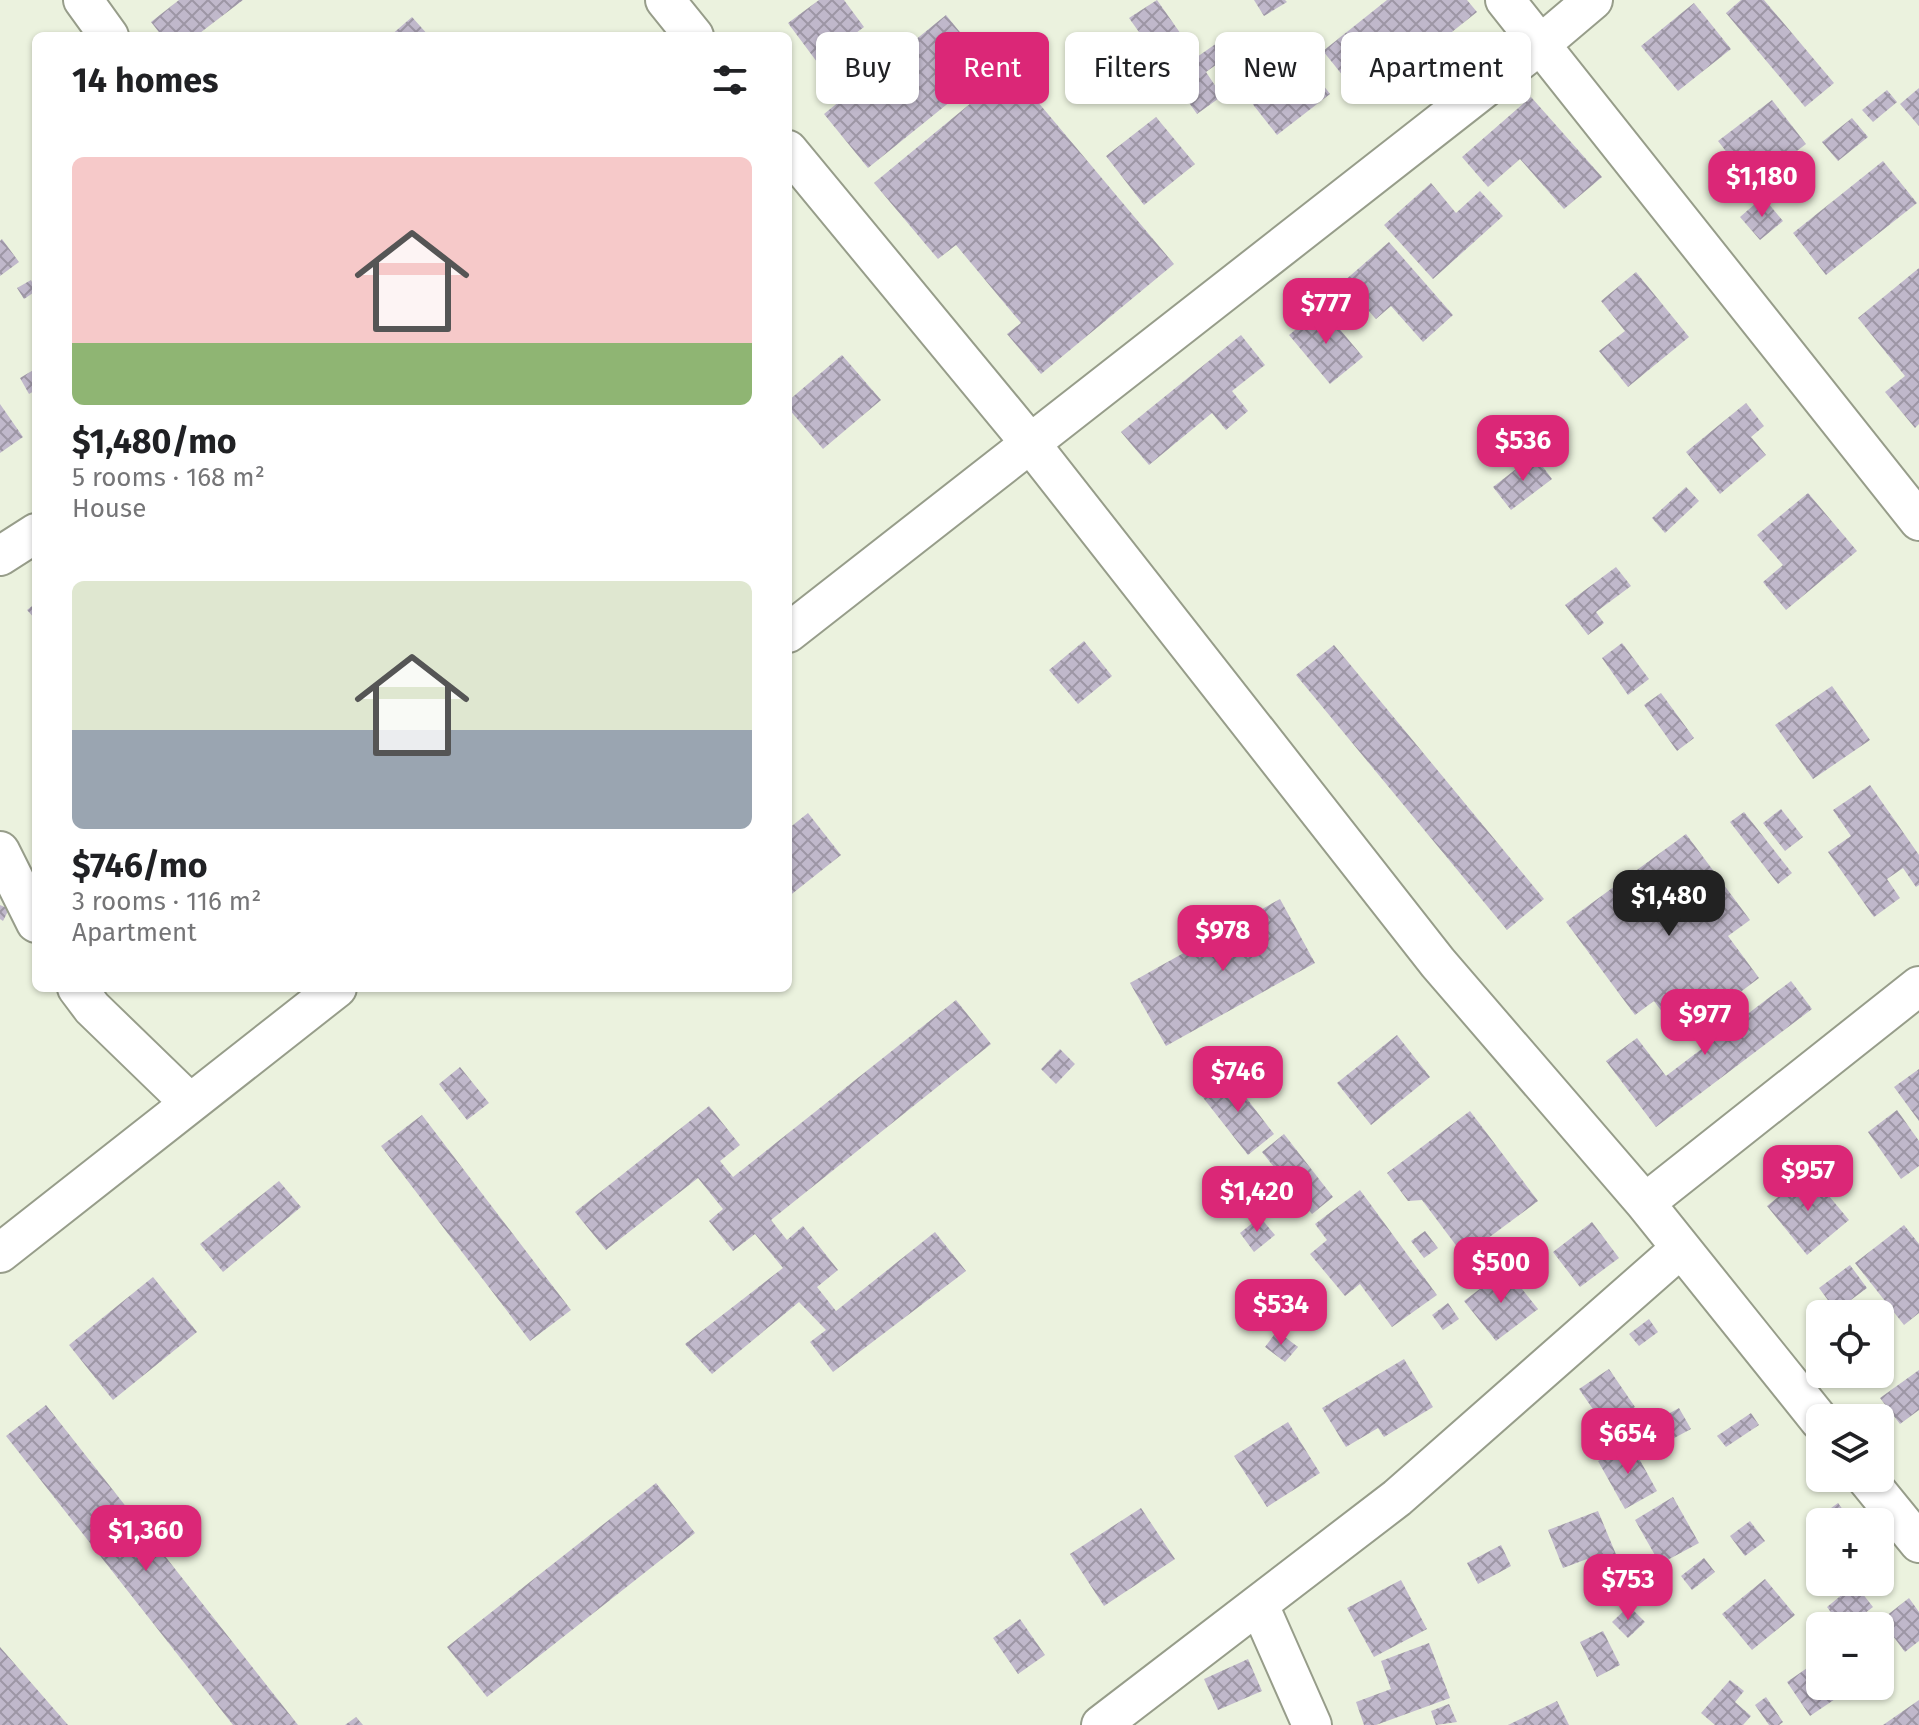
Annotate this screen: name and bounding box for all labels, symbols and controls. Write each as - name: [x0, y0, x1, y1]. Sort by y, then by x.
- chip: Buy: [816, 32, 919, 104]
- chip: Rent: [935, 32, 1049, 104]
- chip: Filters: [1065, 32, 1199, 104]
- chip: New: [1215, 32, 1325, 104]
- chip: Apartment: [1341, 32, 1531, 104]
- icon: filters: [708, 58, 752, 102]
- text: 14 homes: [72, 60, 218, 101]
- pin: $1,180: [1697, 151, 1827, 219]
- text: $1,180: [1726, 161, 1798, 192]
- icon: home: [340, 209, 484, 353]
- pin: $777: [1279, 278, 1373, 346]
- text: $777: [1301, 288, 1351, 319]
- pin: $536: [1476, 415, 1570, 483]
- text: $1,480/mo: [72, 421, 237, 462]
- text: $536: [1495, 425, 1551, 456]
- text: 5 rooms · 168 m²: [72, 462, 265, 493]
- text: House: [72, 493, 146, 524]
- icon: home: [340, 633, 484, 777]
- text: $746/mo: [72, 845, 208, 886]
- pin: $1,480: [1604, 870, 1734, 938]
- text: $1,480: [1631, 880, 1707, 911]
- text: 3 rooms · 116 m²: [72, 886, 261, 917]
- pin: $978: [1176, 905, 1270, 973]
- text: $978: [1196, 915, 1250, 946]
- text: Apartment: [72, 917, 197, 948]
- pin: $977: [1658, 989, 1752, 1057]
- text: $977: [1679, 999, 1731, 1030]
- pin: $746: [1191, 1046, 1285, 1114]
- text: $746: [1211, 1056, 1265, 1087]
- pin: $957: [1761, 1145, 1855, 1213]
- text: $957: [1781, 1155, 1835, 1186]
- pin: $1,420: [1192, 1166, 1322, 1234]
- text: $1,420: [1220, 1176, 1294, 1207]
- pin: $500: [1454, 1237, 1548, 1305]
- text: $500: [1472, 1247, 1530, 1278]
- pin: $534: [1234, 1279, 1328, 1347]
- text: $534: [1253, 1289, 1309, 1320]
- map controls: [1806, 1300, 1894, 1700]
- button: locate: [1806, 1300, 1894, 1388]
- button: layers: [1806, 1404, 1894, 1492]
- pin: $654: [1581, 1408, 1675, 1476]
- text: $654: [1599, 1418, 1657, 1449]
- pin: $1,360: [81, 1505, 211, 1573]
- button: +: [1806, 1508, 1894, 1596]
- text: $1,360: [108, 1515, 184, 1546]
- pin: $753: [1581, 1554, 1675, 1622]
- text: $753: [1602, 1564, 1654, 1595]
- button: −: [1806, 1612, 1894, 1700]

